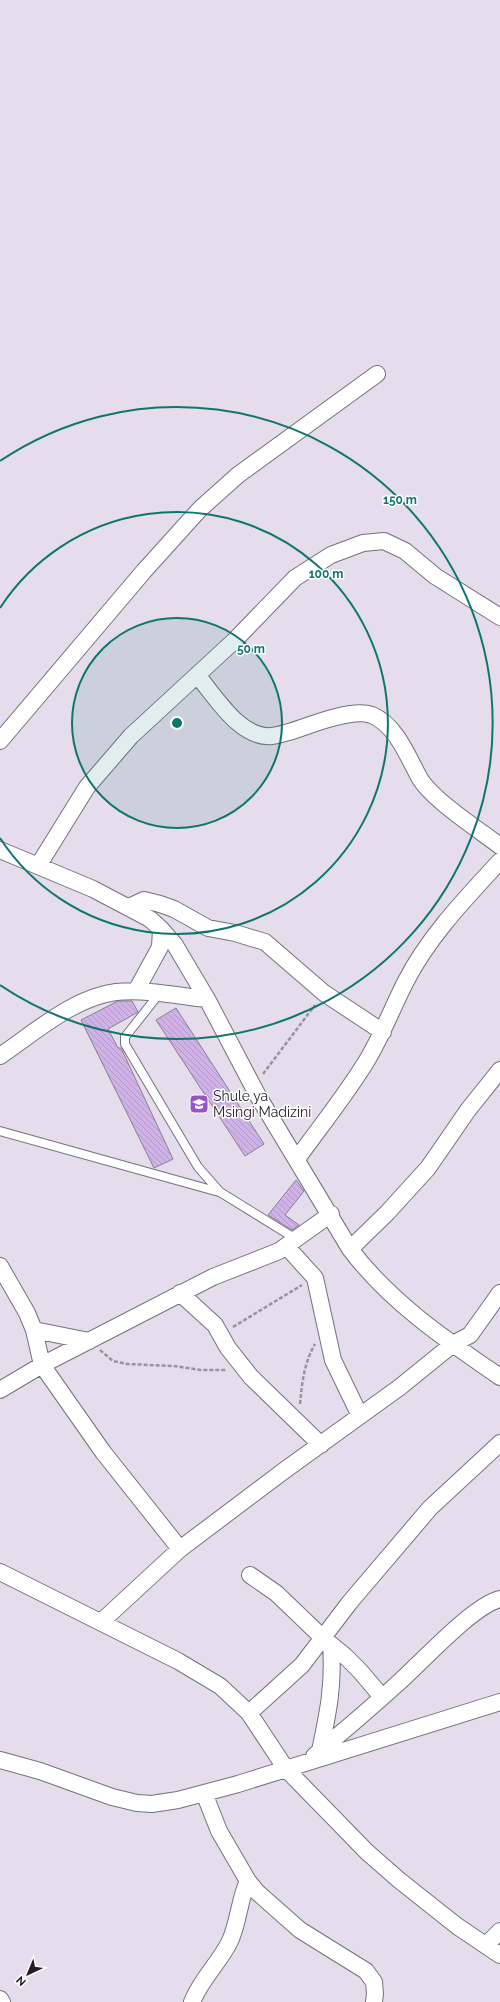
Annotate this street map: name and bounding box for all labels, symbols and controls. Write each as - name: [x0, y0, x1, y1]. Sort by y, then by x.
- text: 150 m: [383, 493, 417, 507]
- text: 100 m: [309, 567, 343, 581]
- text: 50 m: [237, 642, 265, 656]
- centre of rings: [170, 716, 184, 730]
- place label: Shule ya Msingi Madizini: [213, 1088, 311, 1120]
- school or university icon: Shule ya Msingi Madizini: [188, 1093, 210, 1115]
- north arrow: [8, 1954, 48, 1994]
- text: N: [14, 1973, 29, 1988]

